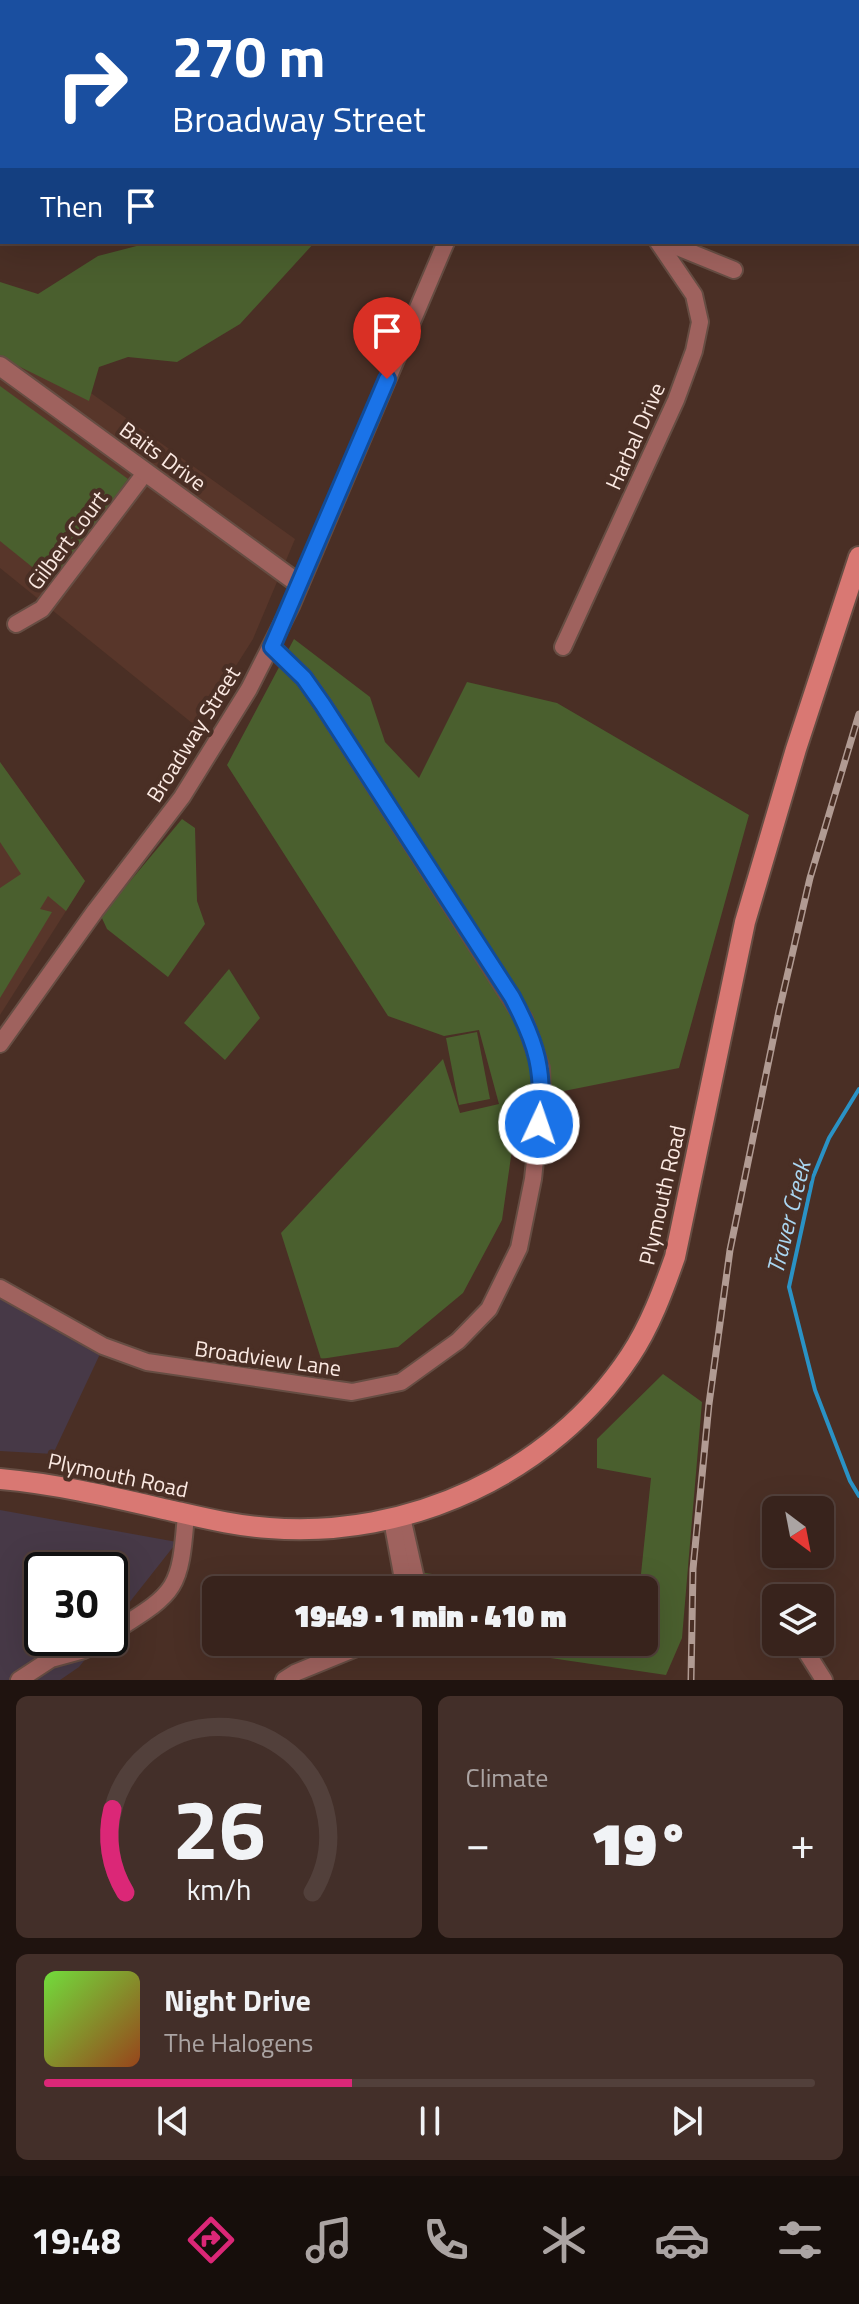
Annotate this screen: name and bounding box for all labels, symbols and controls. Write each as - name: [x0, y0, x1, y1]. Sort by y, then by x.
- text: 270 m: [172, 14, 325, 99]
- icon: right: [40, 32, 144, 136]
- text: Broadway Street: [172, 91, 426, 146]
- text: Then: [40, 183, 103, 229]
- icon: arrive: [119, 184, 163, 228]
- pin: [353, 297, 421, 379]
- icon: arrive: [365, 309, 409, 353]
- street label: Harbal Drive: [596, 377, 674, 495]
- street label: Baits Drive: [112, 413, 214, 499]
- street label: Gilbert Court: [18, 483, 116, 597]
- street label: Broadway Street: [138, 659, 249, 809]
- position arrow: [497, 1082, 581, 1166]
- street label: Plymouth Road: [629, 1122, 695, 1268]
- water label: Traver Creek: [757, 1153, 820, 1277]
- street label: Broadview Lane: [192, 1331, 344, 1385]
- street label: Plymouth Road: [45, 1444, 191, 1506]
- north arrow: [762, 1496, 834, 1568]
- map controls: [762, 1496, 834, 1656]
- speed limit sign: 30: [24, 1552, 128, 1656]
- button: layers: [762, 1584, 834, 1656]
- text: 19:49 · 1 min · 410 m: [294, 1593, 566, 1639]
- text: Climate: [466, 1758, 548, 1797]
- text: 26: [172, 1765, 265, 1891]
- text: 19°: [591, 1797, 690, 1888]
- text: −: [466, 1809, 490, 1876]
- text: +: [790, 1809, 815, 1876]
- text: km/h: [186, 1868, 251, 1911]
- text: Night Drive: [164, 1977, 311, 2023]
- text: The Halogens: [164, 2023, 313, 2062]
- icon: previous: [151, 2099, 195, 2143]
- icon: pause: [408, 2099, 452, 2143]
- icon: next: [665, 2099, 709, 2143]
- icon: directions: [183, 2212, 239, 2268]
- icon: music: [301, 2212, 357, 2268]
- icon: phone: [418, 2212, 474, 2268]
- icon: climate: [536, 2212, 592, 2268]
- icon: car: [654, 2212, 710, 2268]
- icon: filters: [772, 2212, 828, 2268]
- text: 19:48: [31, 2213, 121, 2268]

